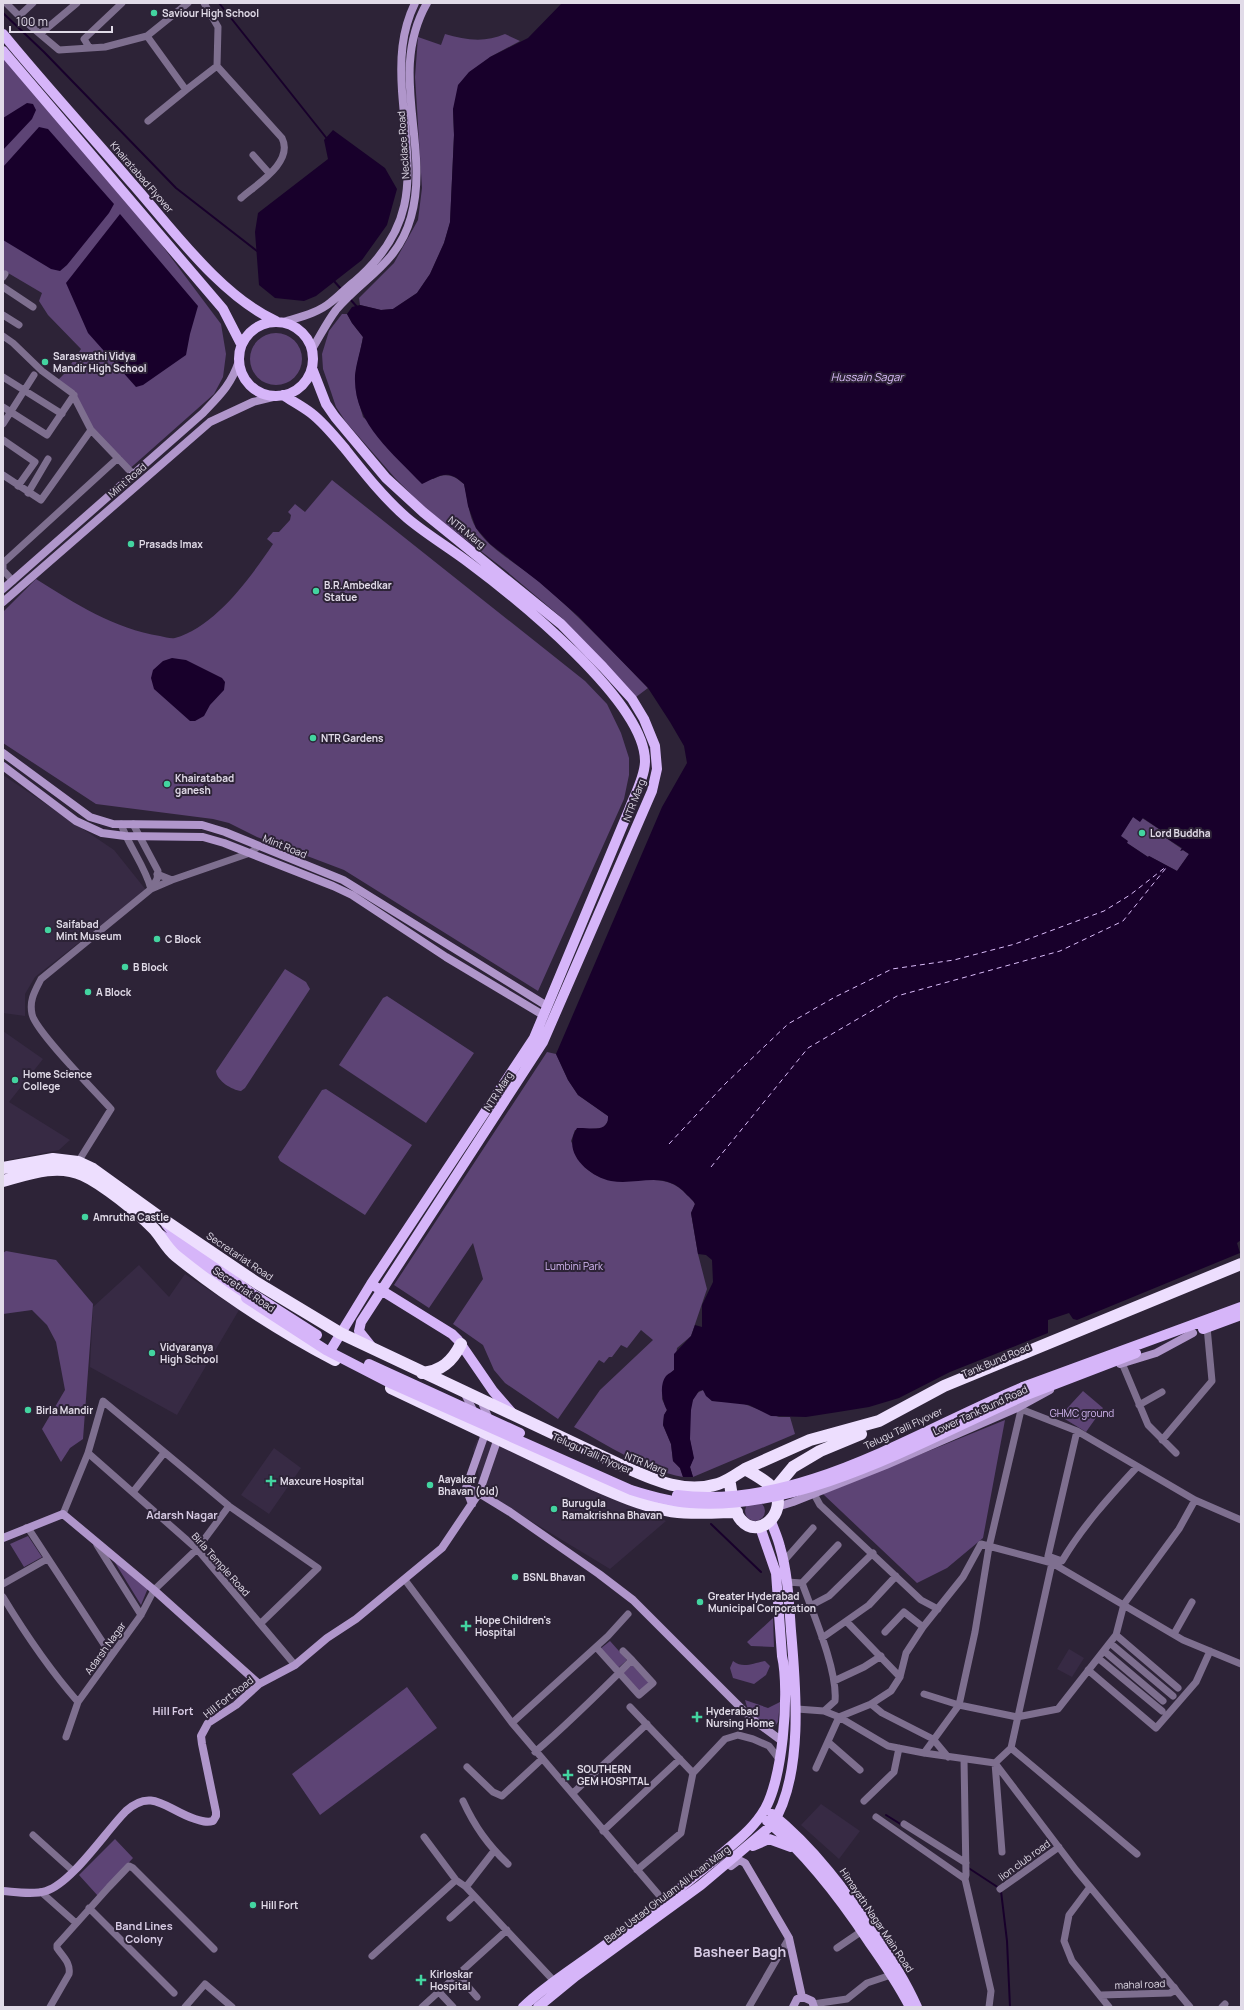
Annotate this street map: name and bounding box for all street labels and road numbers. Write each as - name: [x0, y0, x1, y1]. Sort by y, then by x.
- street label: Necklace Road: [394, 111, 412, 179]
- street label: Khairatabad Flyover: [107, 138, 177, 216]
- street label: Mint Road: [105, 459, 149, 501]
- street label: NTR Marg: [445, 513, 489, 551]
- street label: NTR Marg: [620, 777, 649, 823]
- street label: Mint Road: [261, 831, 309, 861]
- street label: NTR Marg: [480, 1069, 516, 1113]
- street label: Secretariat Road: [204, 1228, 276, 1284]
- street label: Secretriat Road: [210, 1263, 278, 1315]
- street label: Tank Bund Road: [960, 1339, 1033, 1381]
- street label: Lower Tank Bund Road: [930, 1382, 1030, 1438]
- street label: Telugu Talli Flyover: [861, 1403, 945, 1452]
- street label: Telugu Talli Flyover: [550, 1429, 634, 1477]
- street label: NTR Marg: [623, 1448, 669, 1478]
- street label: Birla Temple Road: [189, 1529, 253, 1599]
- street label: Adarsh Nagar: [81, 1619, 129, 1677]
- street label: Hill Fort Road: [200, 1673, 256, 1721]
- street label: lion club road: [995, 1836, 1053, 1884]
- street label: Bade Ustad Ghulam Ali Khan Marg: [601, 1842, 733, 1946]
- street label: Himayath Nagar Main Road: [837, 1865, 917, 1975]
- street label: mahal road: [1114, 1976, 1166, 1992]

